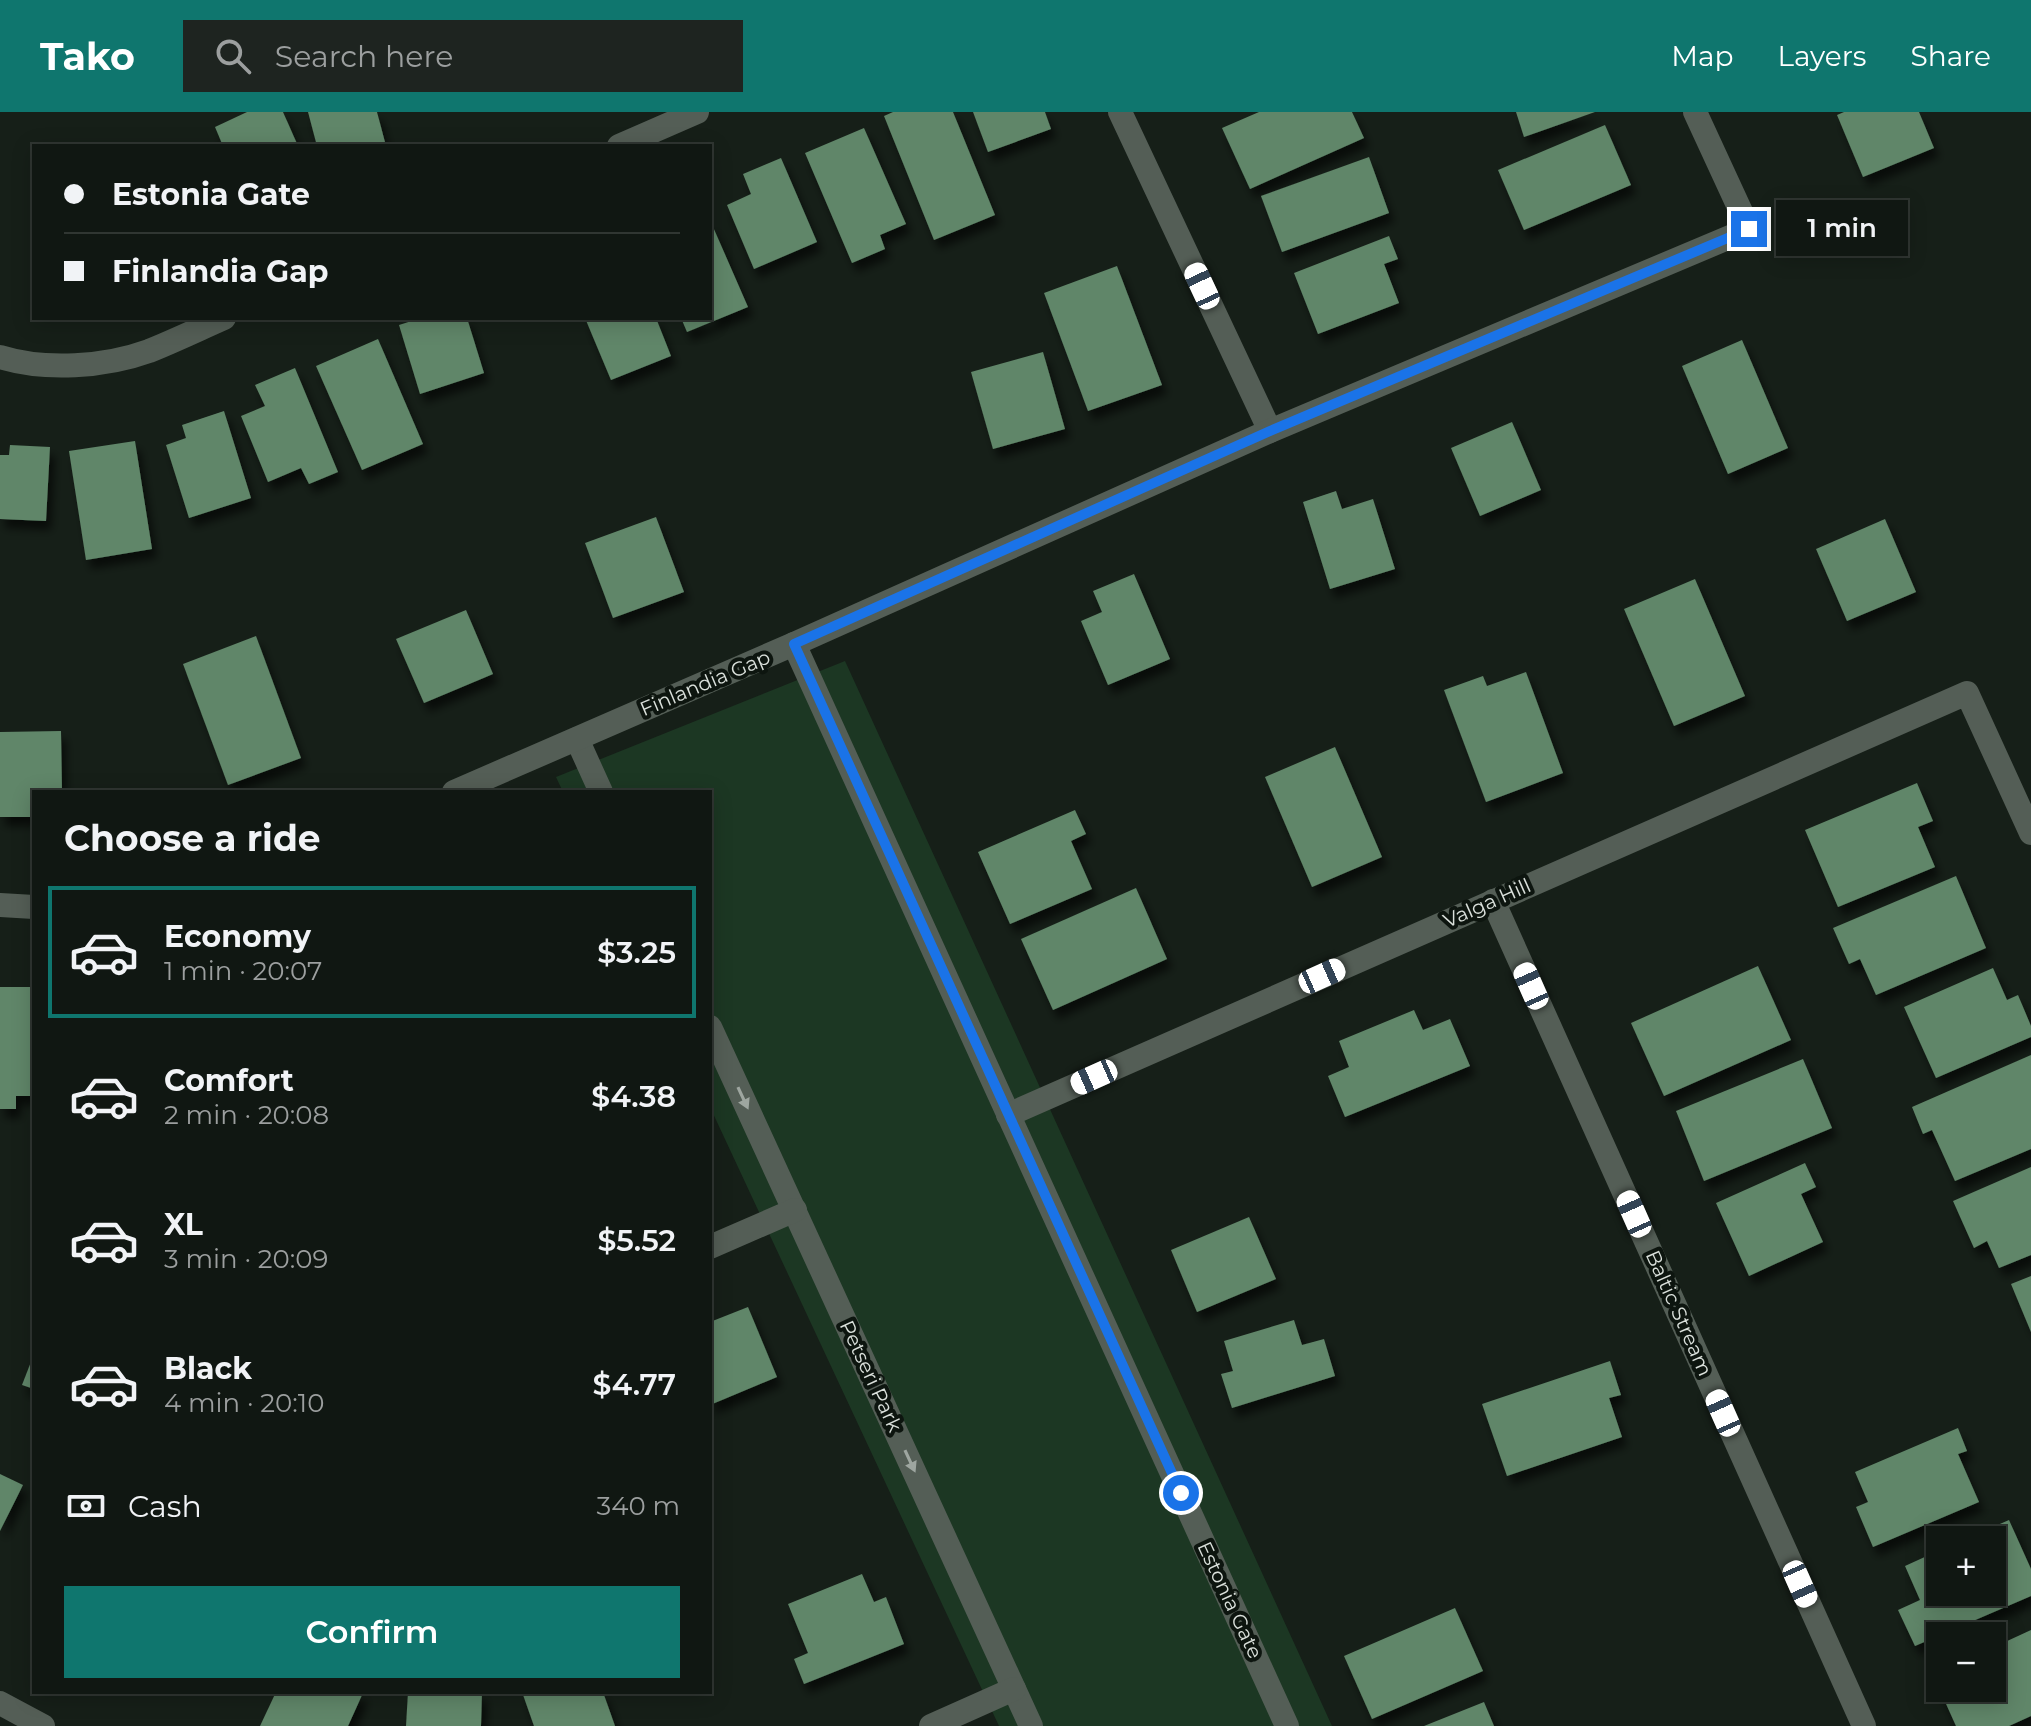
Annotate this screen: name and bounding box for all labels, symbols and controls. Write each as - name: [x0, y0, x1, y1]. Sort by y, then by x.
- search box: [183, 20, 743, 92]
- text: Tako: [40, 33, 135, 80]
- icon: search: [211, 34, 255, 78]
- text: Search here: [275, 38, 453, 75]
- text: Map: [1671, 39, 1734, 73]
- text: Layers: [1778, 39, 1867, 73]
- text: Share: [1911, 39, 1991, 73]
- text: Estonia Gate: [112, 176, 310, 213]
- callout: 1 min: [1777, 201, 1909, 257]
- route end: [1731, 211, 1767, 247]
- text: 1 min: [1807, 212, 1877, 244]
- text: Finlandia Gap: [112, 253, 328, 290]
- car: [1181, 259, 1223, 313]
- street label: Finlandia Gap: [636, 645, 774, 721]
- text: Choose a ride: [64, 816, 321, 860]
- street label: Valga Hill: [1440, 873, 1534, 933]
- icon: car: [68, 916, 140, 988]
- text: Economy: [164, 918, 311, 955]
- text: $3.25: [597, 934, 676, 971]
- text: 1 min · 20:07: [164, 955, 322, 987]
- car: [1295, 955, 1349, 997]
- car: [1510, 959, 1552, 1013]
- car: [1067, 1056, 1121, 1098]
- icon: car: [68, 1060, 140, 1132]
- text: Comfort: [164, 1062, 294, 1099]
- text: $4.38: [591, 1078, 676, 1115]
- one-way arrow: [736, 1086, 750, 1109]
- text: 2 min · 20:08: [164, 1099, 329, 1131]
- car: [1613, 1187, 1655, 1241]
- icon: car: [68, 1204, 140, 1276]
- text: XL: [164, 1206, 203, 1243]
- text: $5.52: [597, 1222, 676, 1259]
- text: 3 min · 20:09: [164, 1243, 328, 1275]
- street label: Baltic Stream: [1641, 1246, 1717, 1380]
- street label: Petseri Park: [835, 1316, 907, 1436]
- icon: car: [68, 1348, 140, 1420]
- text: Black: [164, 1350, 252, 1387]
- text: $4.77: [593, 1366, 676, 1403]
- car: [1702, 1386, 1744, 1440]
- text: 4 min · 20:10: [164, 1387, 324, 1419]
- one-way arrow: [903, 1450, 917, 1473]
- route start: [1163, 1475, 1199, 1511]
- icon: cash: [64, 1484, 108, 1528]
- text: Cash: [128, 1488, 202, 1525]
- text: 340 m: [597, 1490, 680, 1522]
- map controls: [1926, 1526, 2006, 1702]
- button: +: [1926, 1526, 2006, 1606]
- street label: Estonia Gate: [1192, 1538, 1268, 1662]
- car: [1779, 1557, 1821, 1611]
- button: Confirm: [64, 1586, 680, 1678]
- button: −: [1926, 1622, 2006, 1702]

